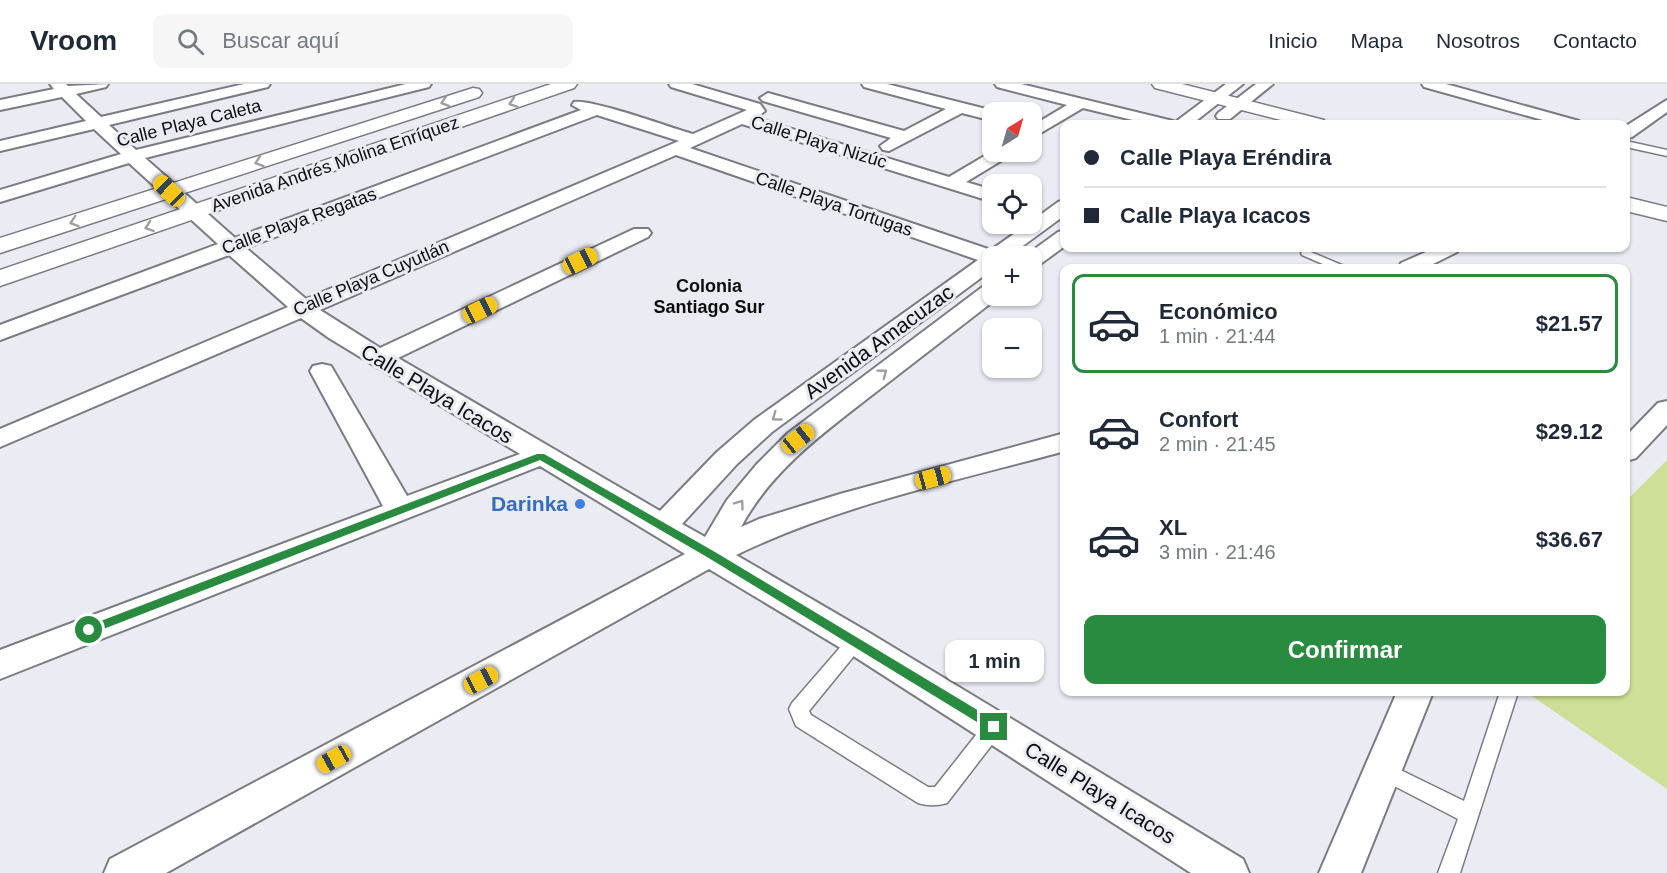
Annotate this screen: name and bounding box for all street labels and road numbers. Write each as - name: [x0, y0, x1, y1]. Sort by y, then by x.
- street label: Calle Playa Caleta: [115, 95, 264, 151]
- street label: Avenida Andrés Molina Enríquez: [208, 112, 462, 216]
- street label: Calle Playa Nizúc: [749, 112, 889, 172]
- street label: Calle Playa Tortugas: [753, 168, 915, 240]
- street label: Calle Playa Regatas: [219, 184, 379, 258]
- street label: Calle Playa Cuyutlán: [290, 236, 452, 320]
- street label: Avenida Amacuzac: [800, 280, 958, 403]
- street label: Calle Playa Icacos: [357, 339, 517, 448]
- street label: Calle Playa Icacos: [1021, 737, 1180, 848]

